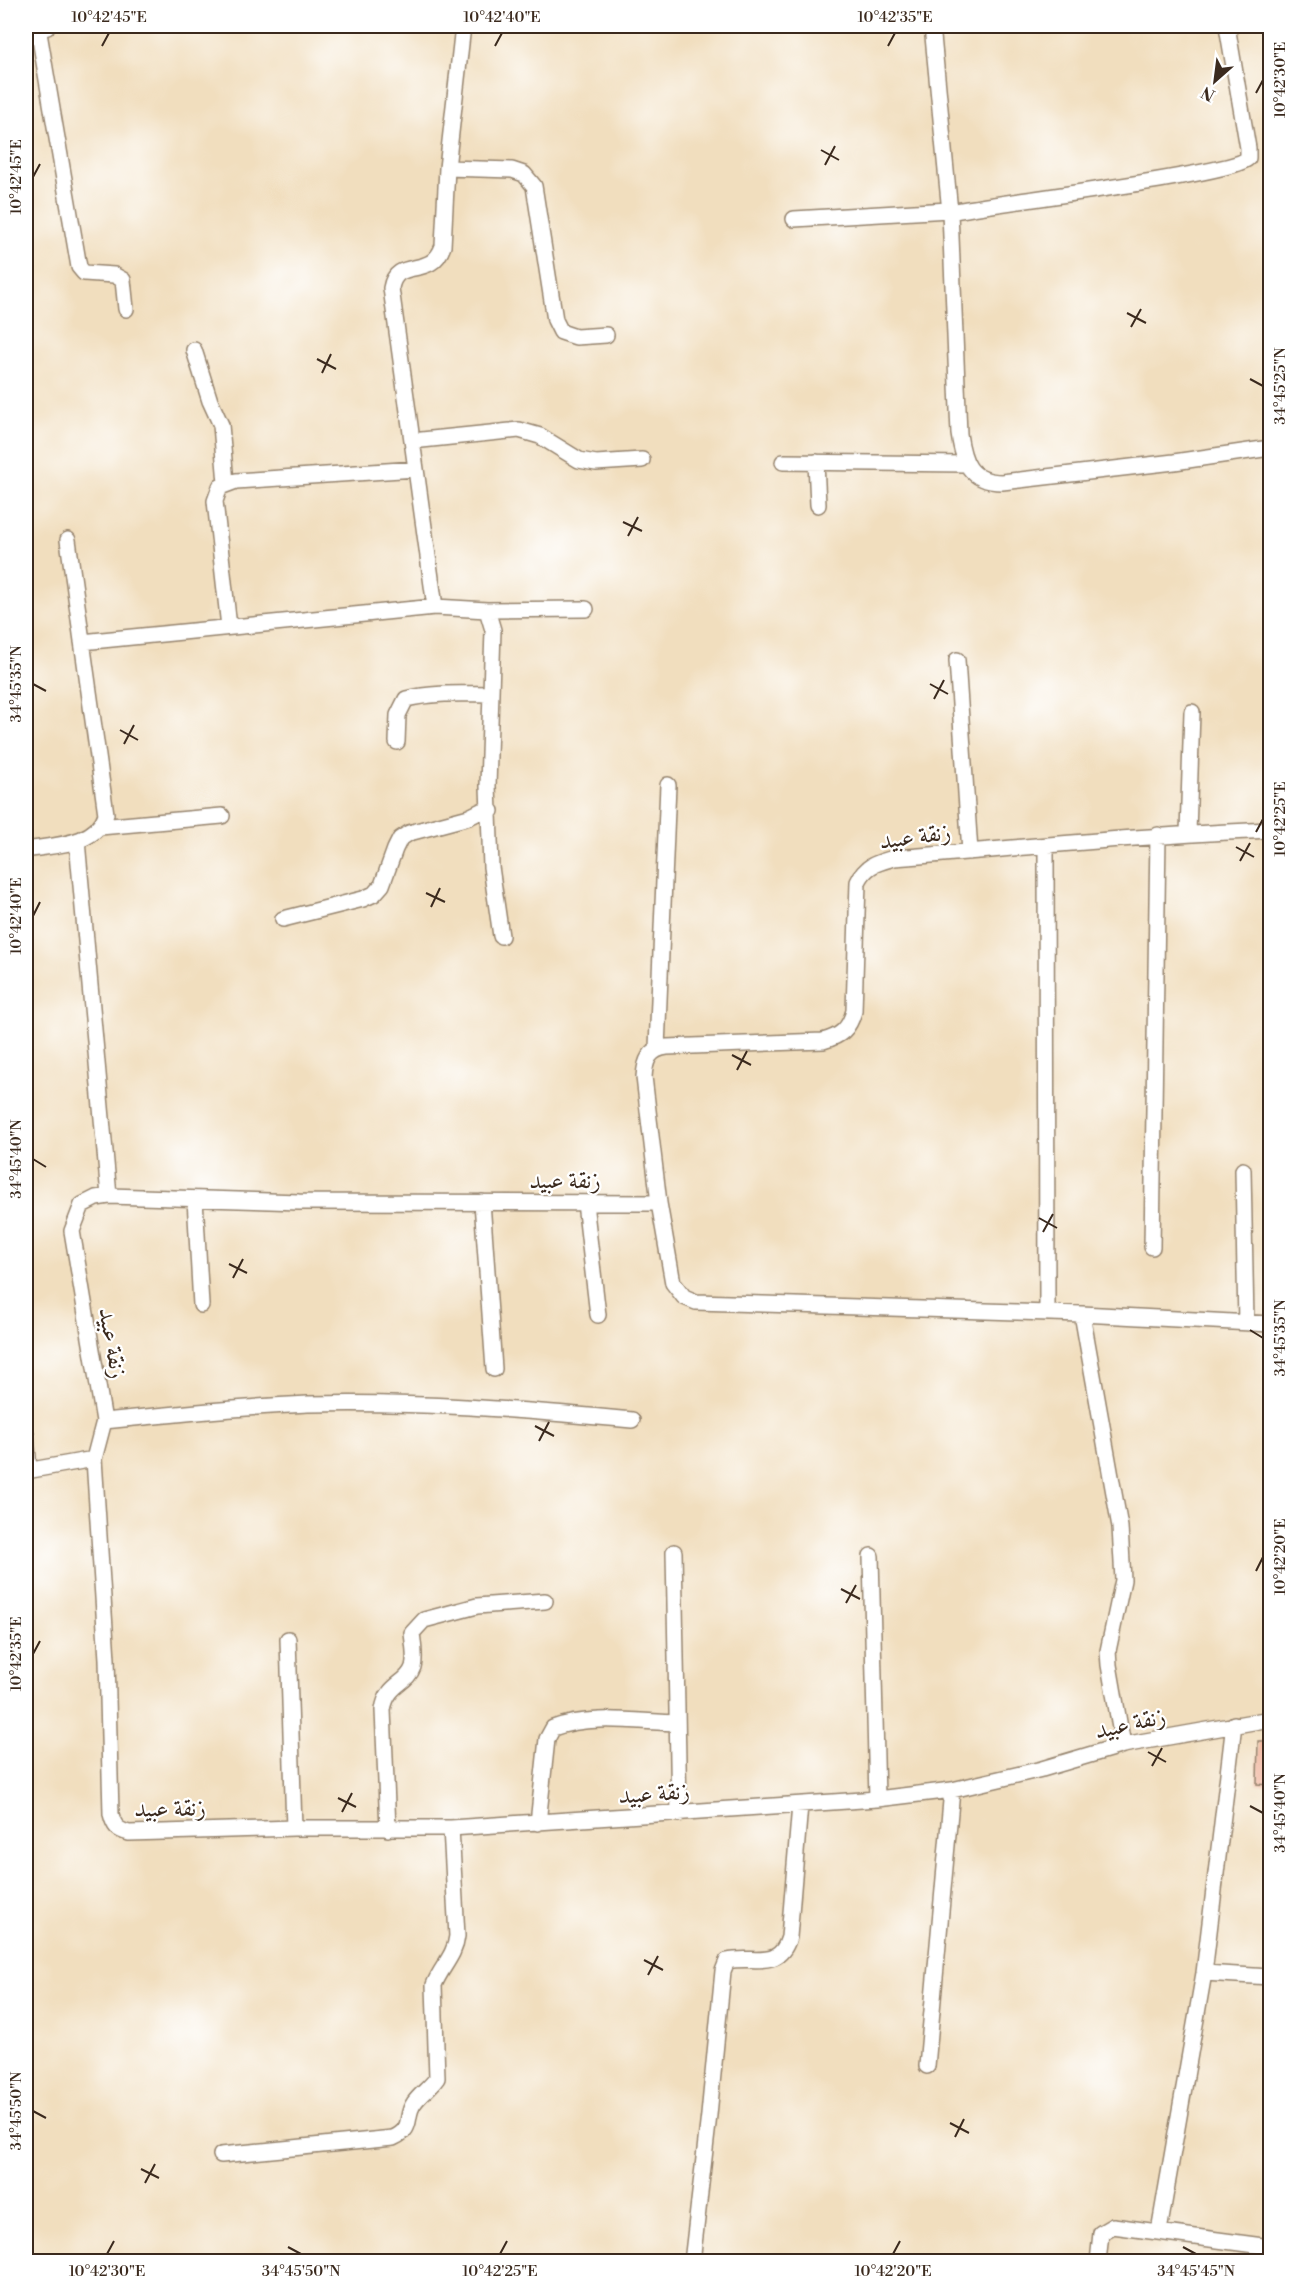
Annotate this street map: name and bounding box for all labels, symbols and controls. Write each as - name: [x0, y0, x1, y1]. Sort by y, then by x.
- text: 10°42'45"E: [71, 8, 147, 27]
- text: 10°42'40"E: [463, 8, 541, 27]
- text: 10°42'35"E: [857, 8, 933, 27]
- text: 10°42'30"E: [1271, 42, 1290, 118]
- north arrow: [1185, 51, 1245, 111]
- text: N: [1198, 81, 1219, 105]
- text: 10°42'45"E: [7, 139, 26, 215]
- text: 34°45'25"N: [1271, 347, 1290, 425]
- text: 34°45'35"N: [7, 645, 26, 723]
- text: 10°42'25"E: [1271, 781, 1290, 857]
- street label: زنقة عبيد: [878, 817, 953, 857]
- text: 10°42'40"E: [7, 877, 26, 955]
- text: 34°45'40"N: [7, 1119, 26, 1199]
- street label: زنقة عبيد: [529, 1166, 601, 1196]
- text: 34°45'35"N: [1271, 1299, 1290, 1377]
- street label: زنقة عبيد: [91, 1305, 133, 1381]
- text: 10°42'20"E: [1271, 1519, 1290, 1596]
- text: 10°42'35"E: [7, 1616, 26, 1692]
- street label: زنقة عبيد: [1092, 1701, 1169, 1747]
- text: 34°45'40"N: [1271, 1773, 1290, 1853]
- street label: زنقة عبيد: [617, 1777, 691, 1811]
- street label: زنقة عبيد: [134, 1793, 206, 1825]
- text: 34°45'50"N: [7, 2072, 26, 2150]
- text: 10°42'30"E: [69, 2262, 145, 2281]
- text: 34°45'50"N: [262, 2262, 340, 2281]
- text: 10°42'25"E: [462, 2262, 538, 2281]
- text: 10°42'20"E: [855, 2262, 932, 2281]
- text: 34°45'45"N: [1157, 2262, 1235, 2281]

